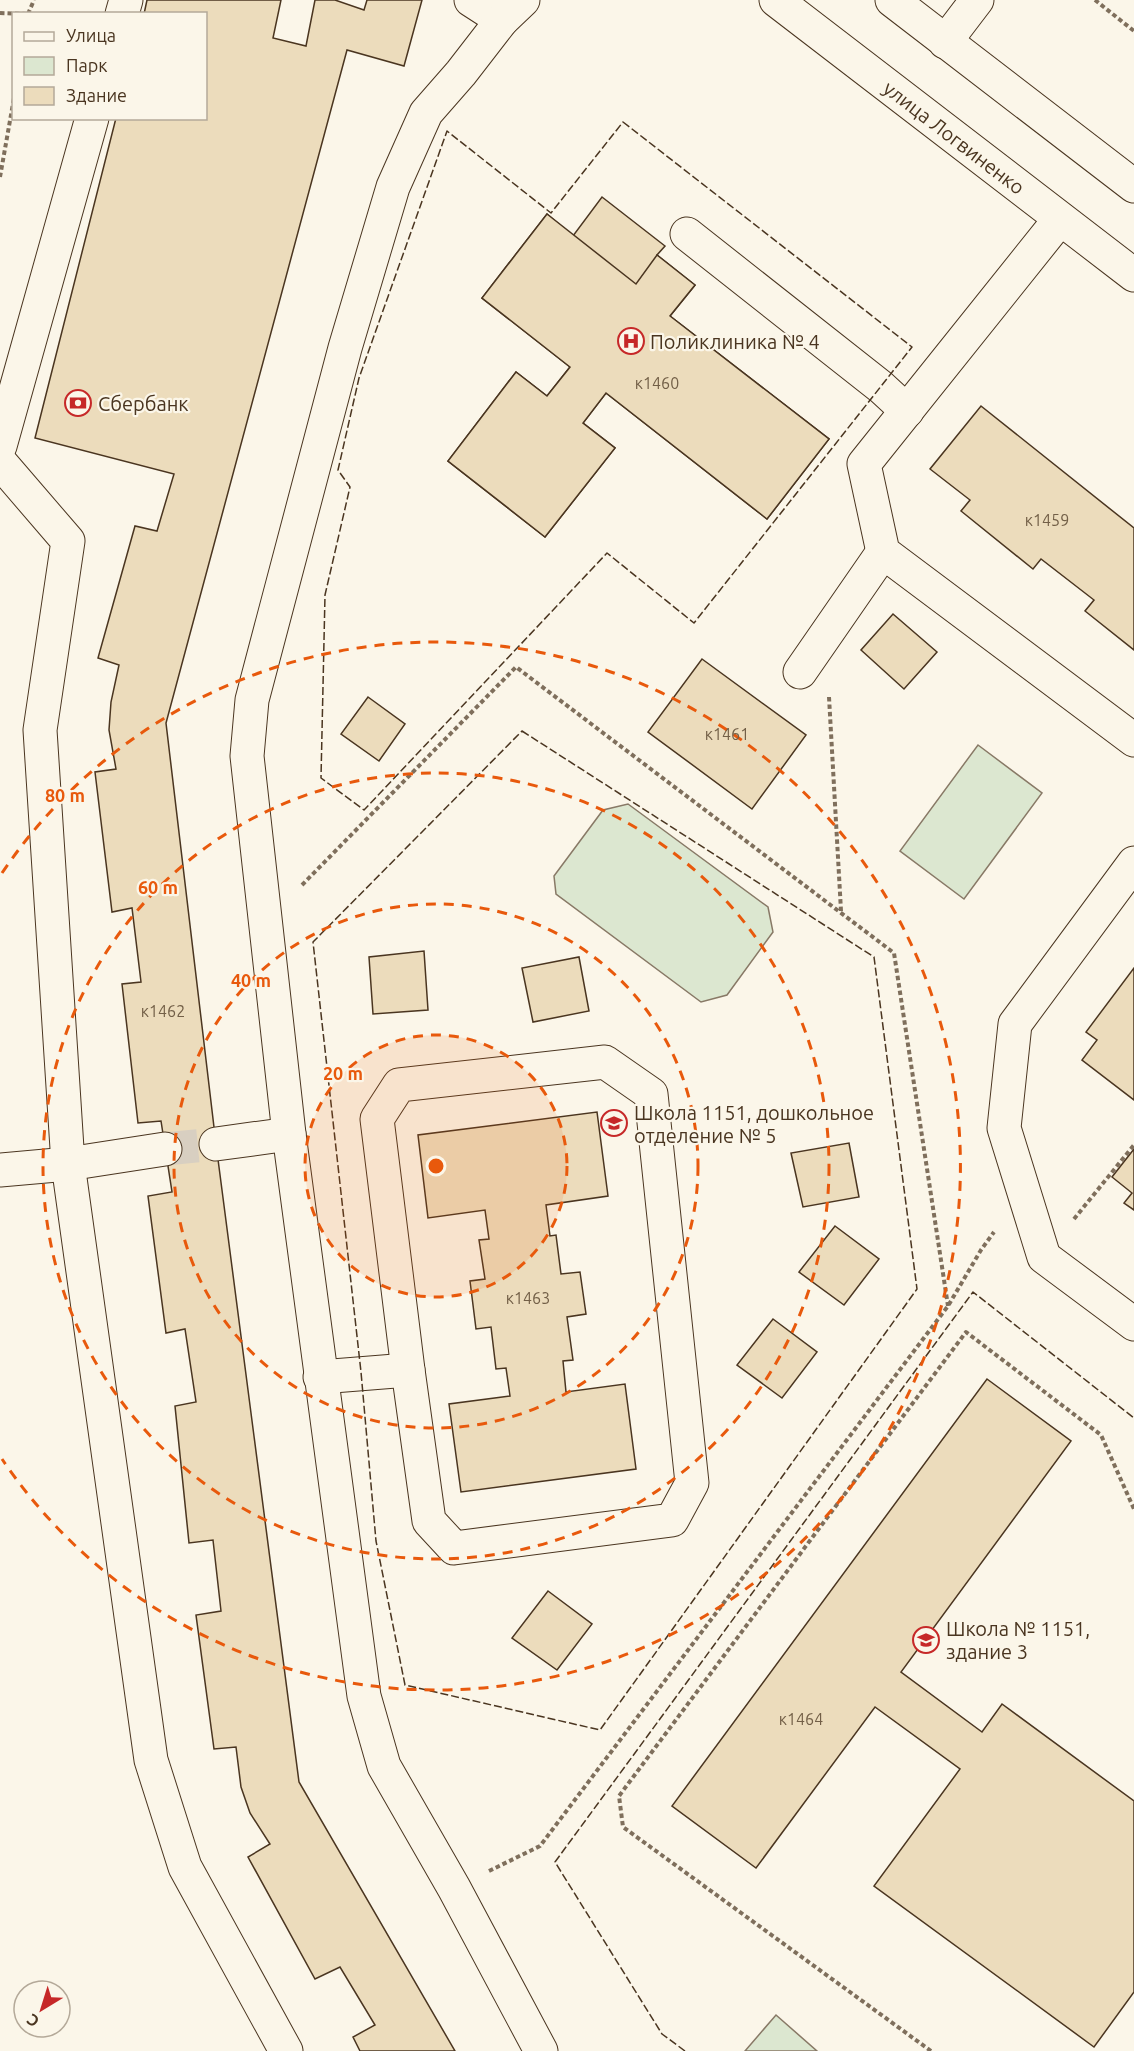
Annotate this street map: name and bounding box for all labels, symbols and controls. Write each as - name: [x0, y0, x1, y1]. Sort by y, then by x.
- legend: [12, 12, 207, 120]
- text: Улица: [66, 25, 116, 45]
- text: Парк: [66, 55, 107, 75]
- street label: улица Логвиненко: [879, 76, 1030, 199]
- text: Здание: [66, 85, 127, 105]
- hospital icon: Поликлиника № 4: [616, 326, 646, 356]
- place label: Поликлиника № 4: [650, 330, 820, 353]
- house number: к1460: [635, 374, 679, 392]
- bank icon: Сбербанк: [63, 388, 93, 418]
- place label: Сбербанк: [98, 392, 189, 415]
- house number: к1459: [1025, 511, 1069, 529]
- house number: к1461: [705, 725, 749, 743]
- text: 80 m: [45, 785, 85, 805]
- text: 60 m: [138, 877, 178, 897]
- text: 40 m: [231, 970, 271, 990]
- house number: к1462: [141, 1002, 185, 1020]
- text: 20 m: [323, 1063, 363, 1083]
- place label: Школа 1151, дошкольное отделение № 5: [634, 1101, 874, 1147]
- school or university icon: Школа 1151, дошкольное отделение № 5: [599, 1108, 629, 1138]
- centre of rings: [426, 1156, 446, 1176]
- house number: к1463: [506, 1289, 550, 1307]
- place label: Школа № 1151, здание 3: [946, 1617, 1090, 1663]
- school or university icon: Школа № 1151, здание 3: [911, 1625, 941, 1655]
- house number: к1464: [779, 1710, 823, 1728]
- north arrow: [12, 1979, 72, 2039]
- text: С: [23, 2011, 42, 2031]

